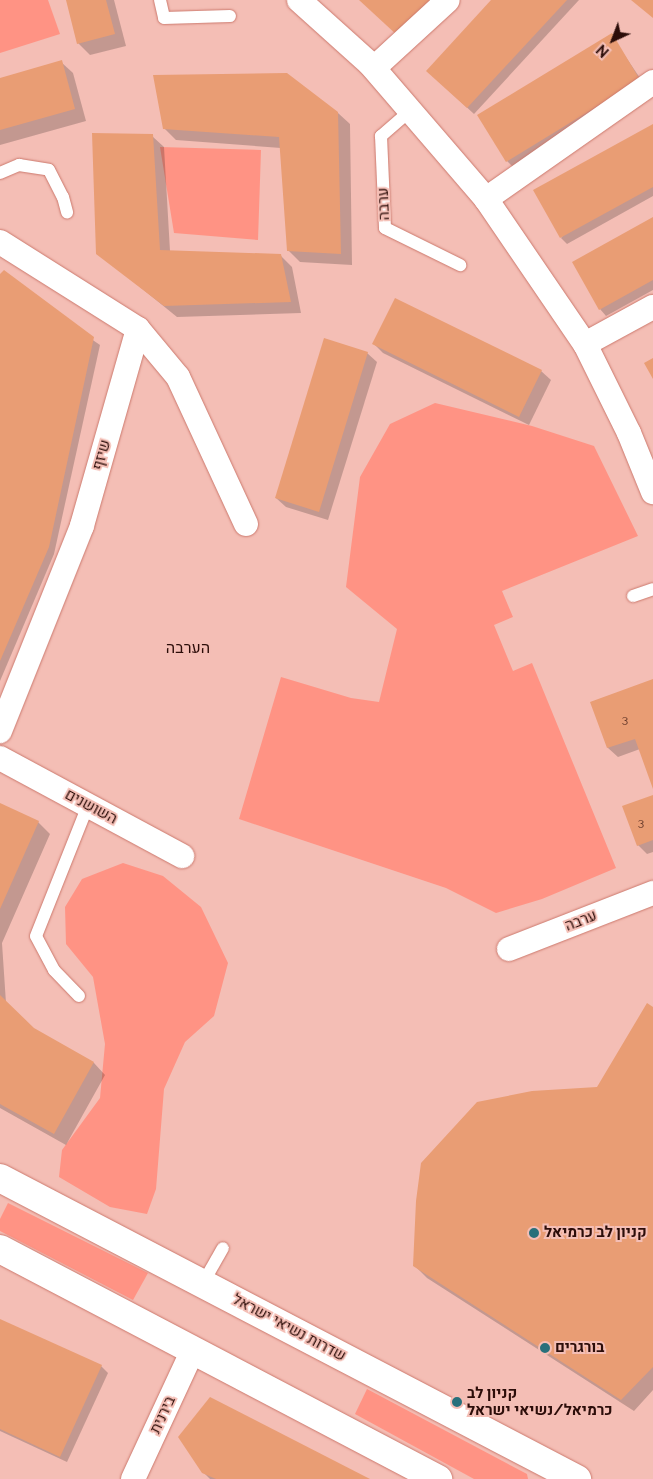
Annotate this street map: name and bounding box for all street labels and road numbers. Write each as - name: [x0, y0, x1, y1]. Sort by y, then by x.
- street label: ערבה: [374, 187, 394, 221]
- street label: שיזף: [89, 438, 115, 472]
- street label: השושנים: [62, 786, 120, 828]
- street label: ערבה: [562, 907, 600, 935]
- street label: שדרות נשיאי ישראל: [229, 1291, 349, 1365]
- street label: בירנית: [147, 1393, 179, 1437]

